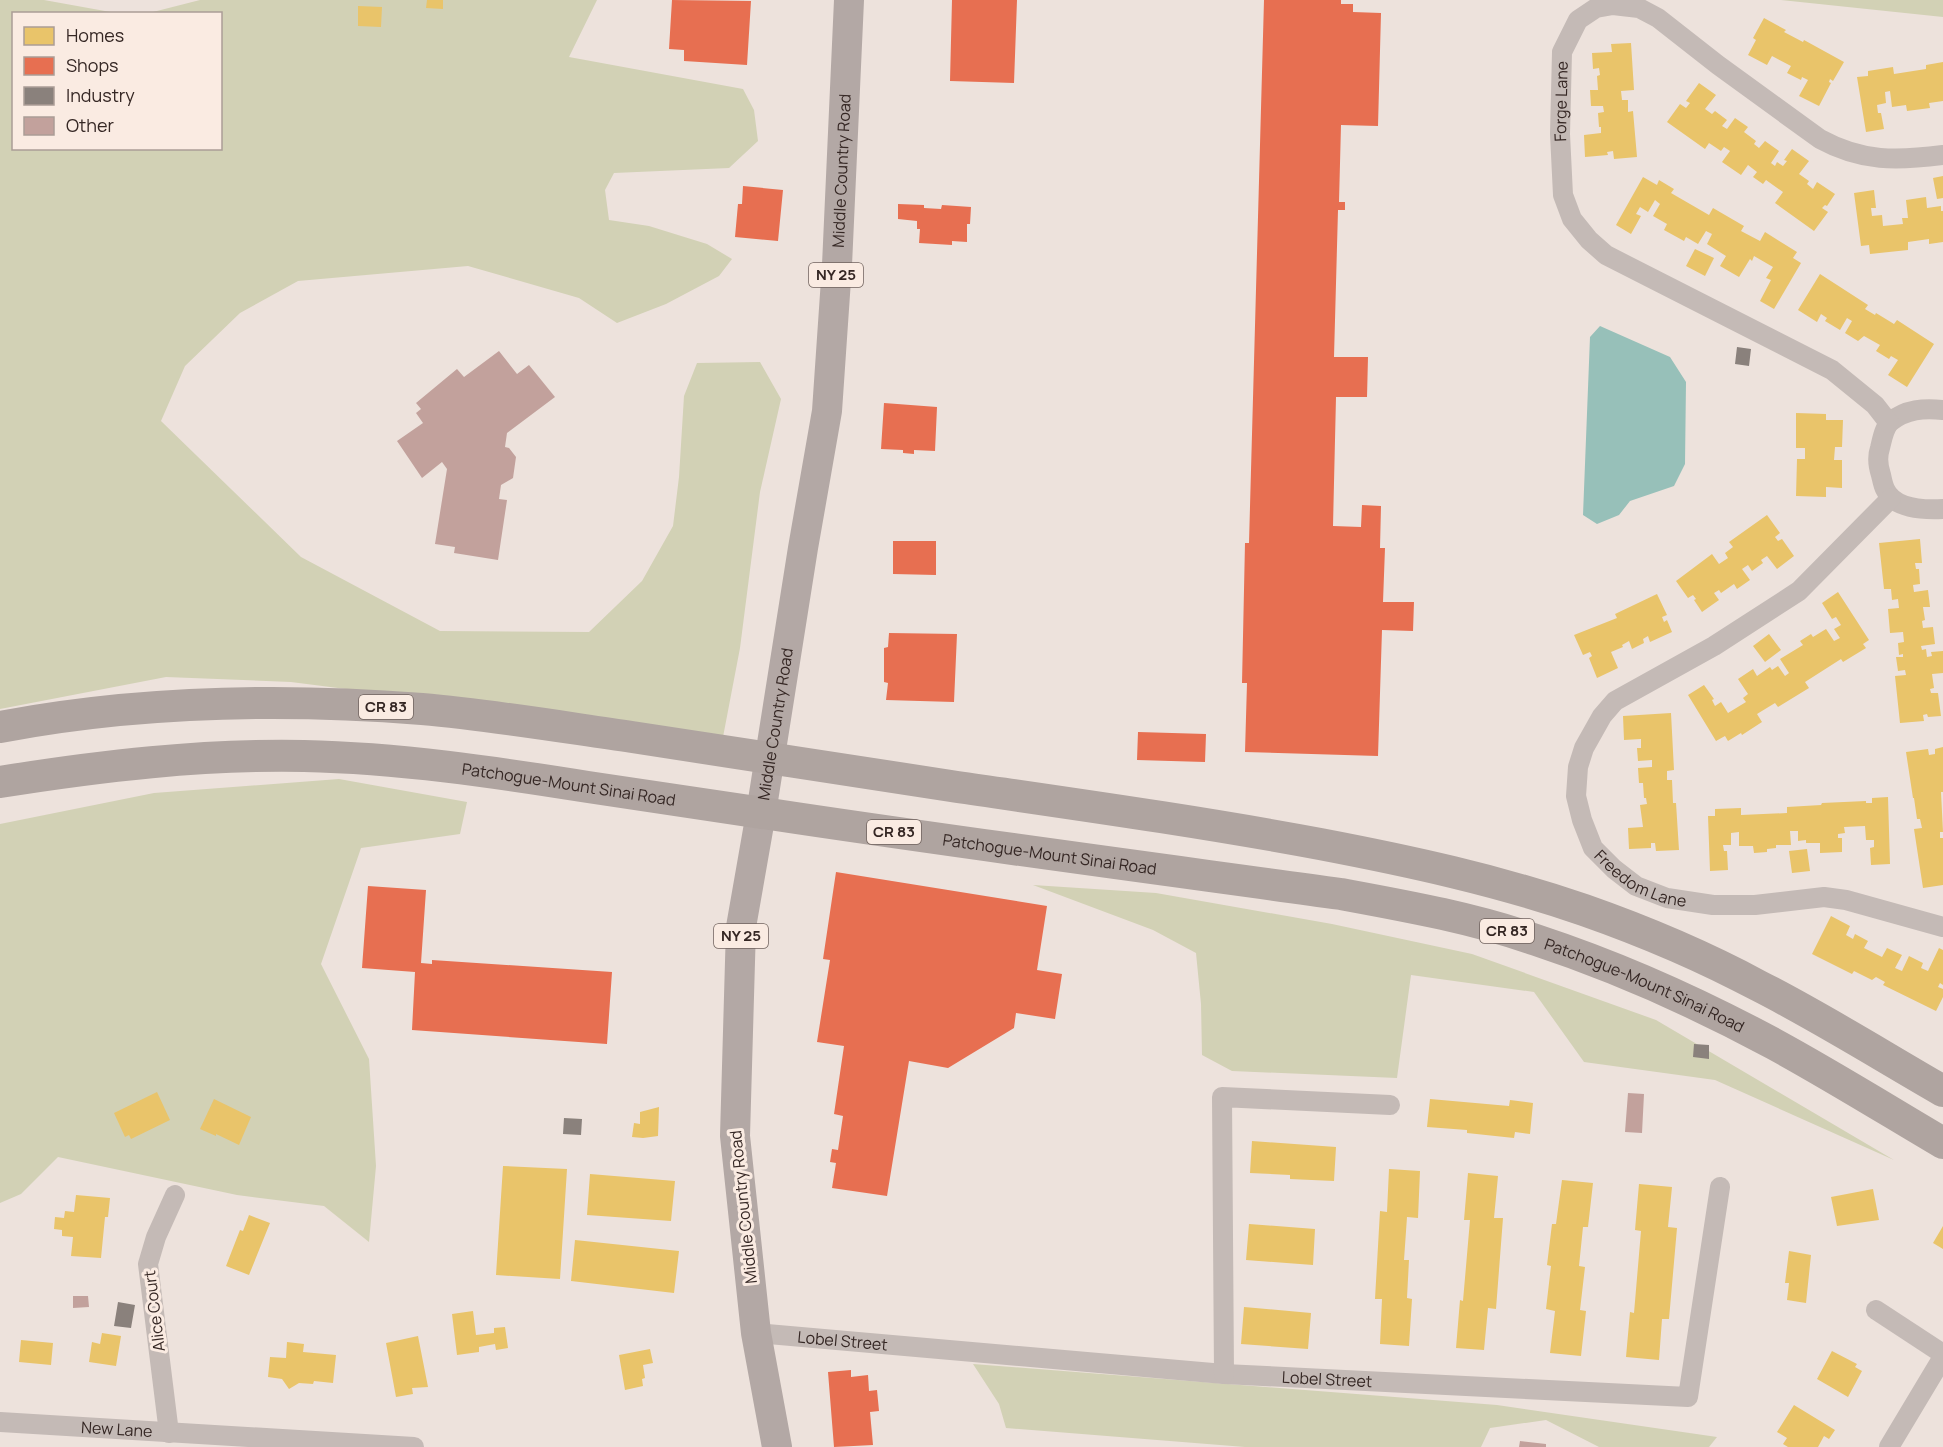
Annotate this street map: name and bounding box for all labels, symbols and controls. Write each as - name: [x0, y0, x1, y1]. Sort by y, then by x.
- legend: [12, 12, 222, 150]
- text: Homes: [66, 23, 124, 47]
- text: Shops: [66, 53, 118, 77]
- street label: Forge Lane: [1549, 61, 1573, 142]
- text: Industry: [66, 83, 135, 107]
- street label: Middle Country Road: [827, 93, 856, 248]
- text: Other: [66, 113, 114, 137]
- road number: NY 25: [809, 263, 863, 287]
- street label: Middle Country Road: [752, 646, 798, 802]
- road number: CR 83: [359, 695, 413, 719]
- street label: Patchogue-Mount Sinai Road: [461, 758, 677, 811]
- road number: CR 83: [867, 820, 921, 844]
- street label: Patchogue-Mount Sinai Road: [941, 828, 1158, 880]
- street label: Freedom Lane: [1590, 845, 1688, 912]
- road number: CR 83: [1480, 919, 1534, 943]
- road number: NY 25: [714, 924, 768, 948]
- street label: Patchogue-Mount Sinai Road: [1542, 933, 1748, 1038]
- street label: Middle Country Road: [724, 1129, 762, 1285]
- street label: Alice Court: [138, 1269, 170, 1353]
- street label: Lobel Street: [797, 1326, 889, 1355]
- street label: Lobel Street: [1281, 1366, 1373, 1392]
- street label: New Lane: [81, 1416, 153, 1442]

